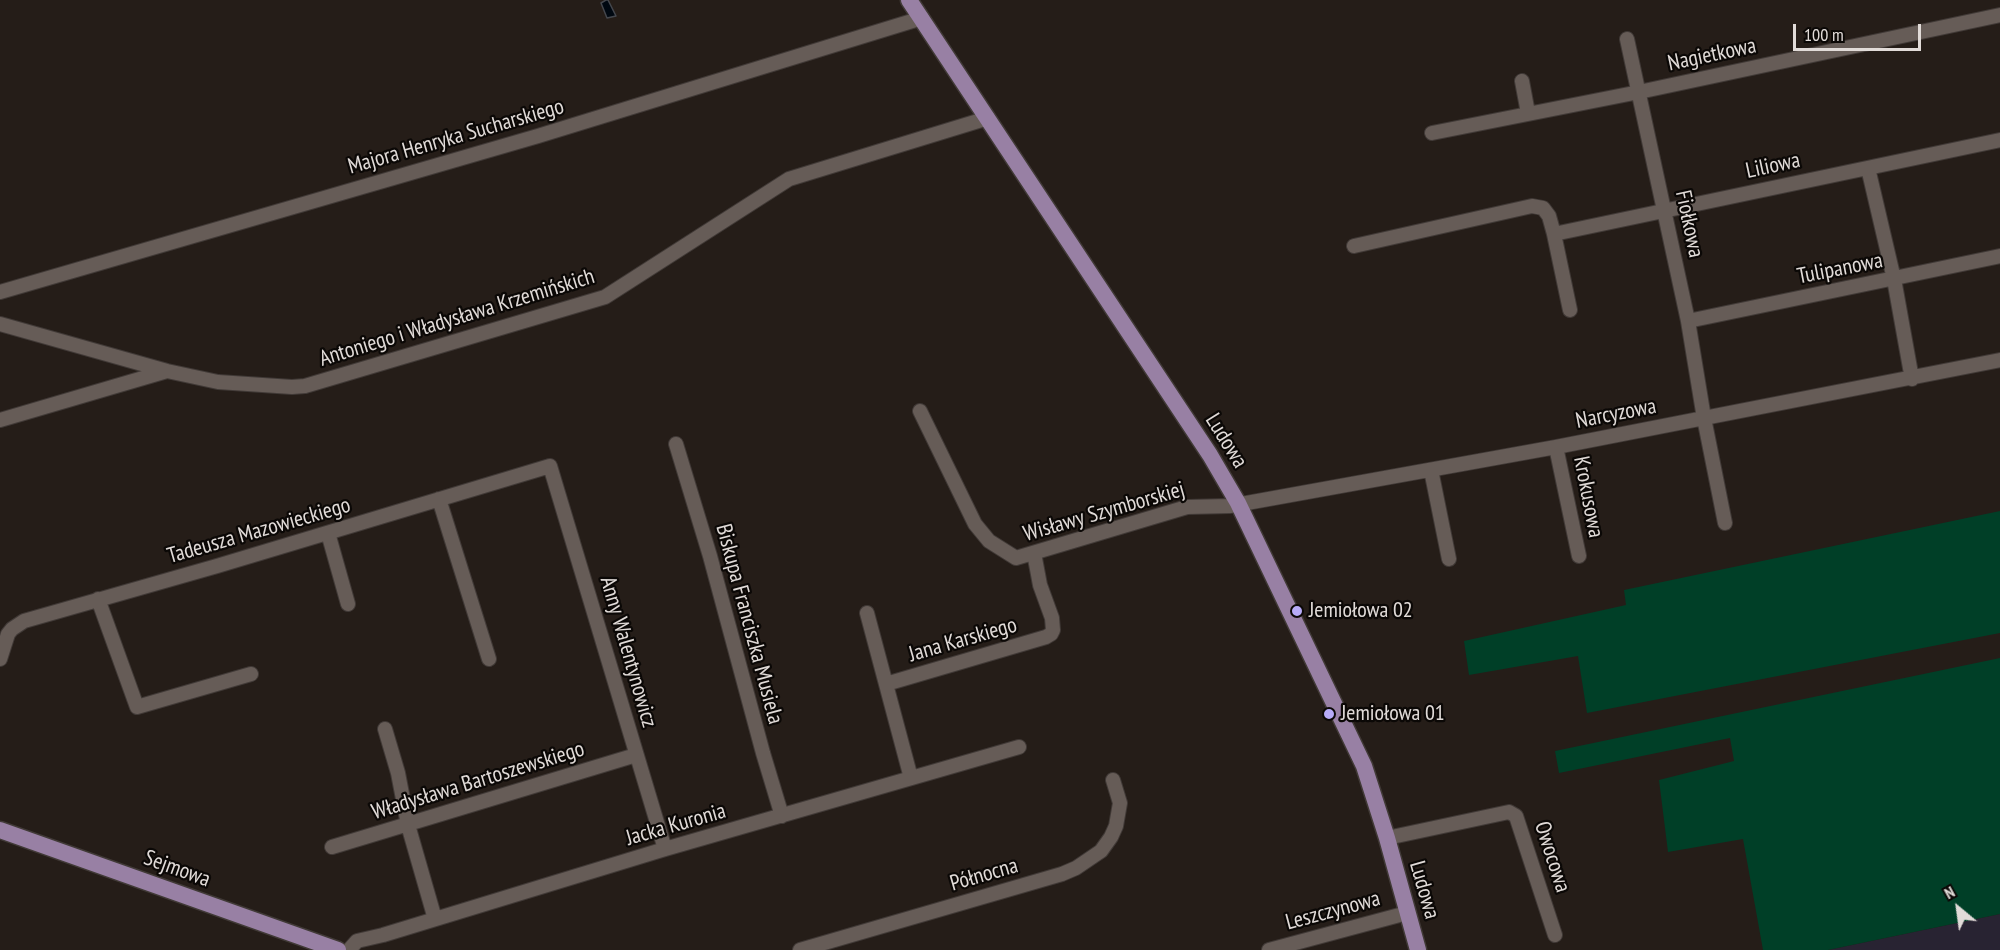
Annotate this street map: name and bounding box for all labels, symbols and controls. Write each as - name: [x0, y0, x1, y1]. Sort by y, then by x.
- scale bar: [1796, 12, 1924, 50]
- text: 100 m: [1804, 23, 1844, 46]
- street label: Nagietkowa: [1666, 33, 1758, 77]
- street label: Majora Henryka Sucharskiego: [345, 94, 567, 180]
- street label: Liliowa: [1743, 147, 1803, 185]
- street label: Fiołkowa: [1669, 188, 1709, 260]
- street label: Tulipanowa: [1795, 248, 1885, 290]
- street label: Antoniego i Władysława Krzemińskich: [316, 264, 598, 372]
- street label: Narcyzowa: [1574, 393, 1658, 435]
- street label: Ludowa: [1199, 409, 1253, 473]
- street label: Krokusowa: [1567, 454, 1609, 540]
- street label: Wisławy Szymborskiej: [1020, 476, 1188, 548]
- street label: Tadeusza Mazowieckiego: [164, 492, 354, 570]
- street label: Biskupa Franciszka Musiela: [710, 521, 788, 727]
- street label: Anny Walentynowicz: [594, 573, 662, 731]
- place label: Jemiołowa 02: [1309, 598, 1413, 624]
- marker: Jemiołowa 02: [1290, 604, 1304, 618]
- street label: Jana Karskiego: [906, 612, 1020, 668]
- place label: Jemiołowa 01: [1341, 701, 1445, 727]
- marker: Jemiołowa 01: [1322, 707, 1336, 721]
- street label: Władysława Bartoszewskiego: [368, 736, 588, 826]
- street label: Jacka Kuronia: [623, 798, 729, 852]
- street label: Owocowa: [1528, 818, 1576, 896]
- street label: Sejmowa: [140, 845, 214, 893]
- street label: Północna: [947, 853, 1021, 897]
- street label: Ludowa: [1403, 858, 1445, 922]
- north arrow: [1928, 878, 1988, 938]
- text: N: [1941, 881, 1958, 903]
- street label: Leszczynowa: [1283, 886, 1383, 936]

